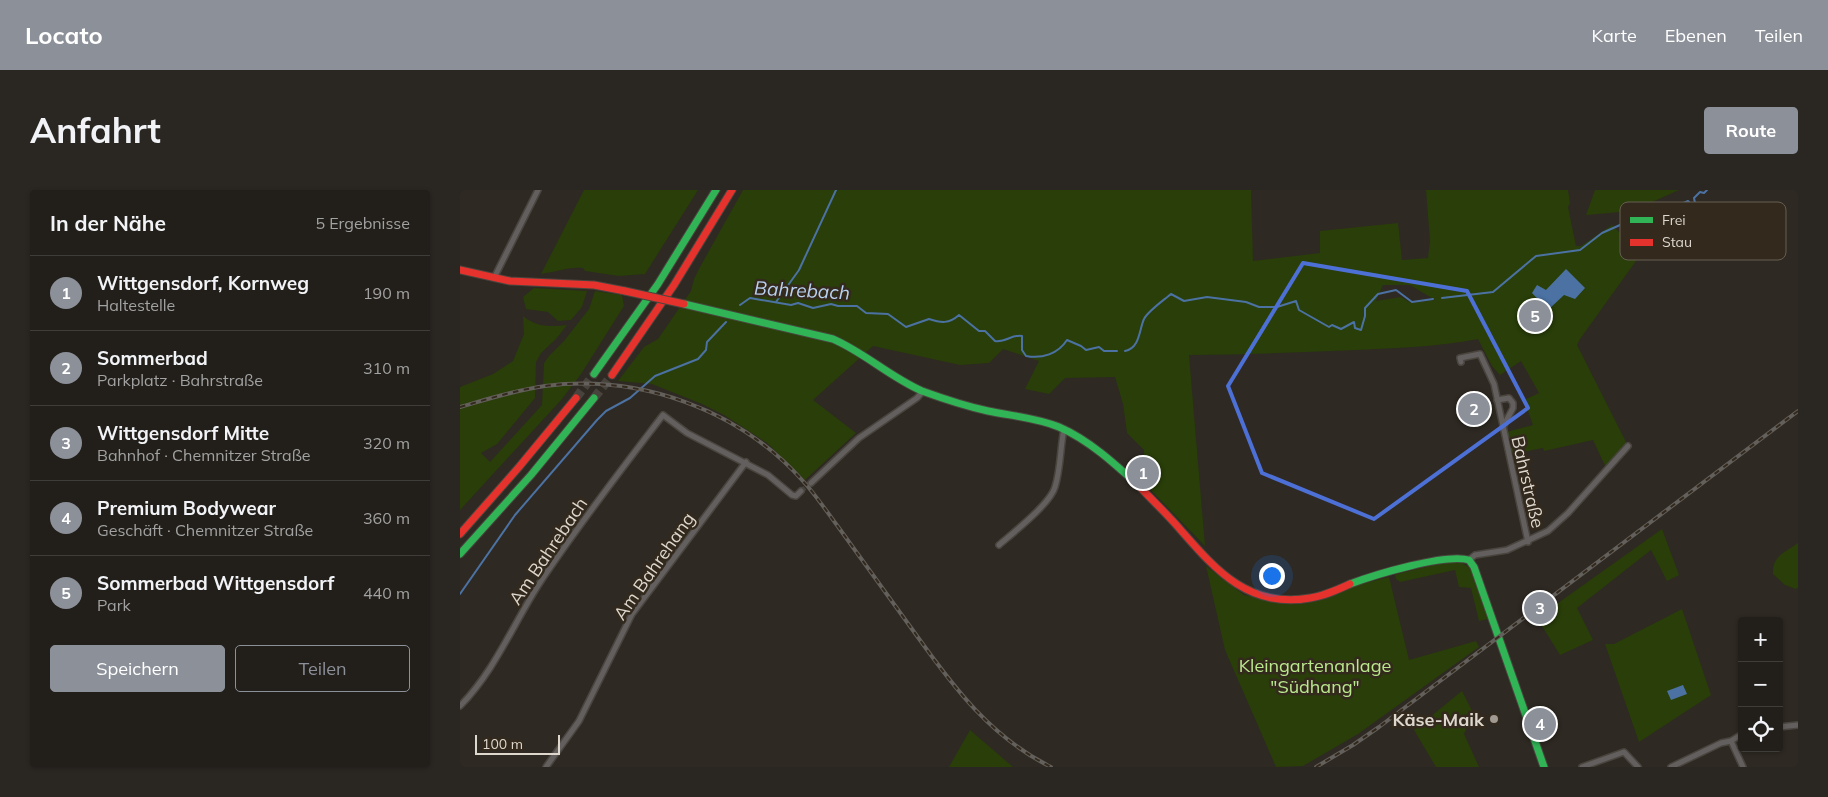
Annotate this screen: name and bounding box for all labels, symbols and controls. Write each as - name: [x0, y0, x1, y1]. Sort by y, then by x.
- text: Locato: [25, 20, 103, 50]
- text: Karte: [1591, 24, 1637, 47]
- text: Ebenen: [1665, 24, 1727, 47]
- text: Teilen: [1755, 24, 1803, 47]
- button: Route: [1704, 107, 1798, 154]
- text: Anfahrt: [30, 108, 161, 152]
- legend: [1620, 202, 1786, 260]
- text: In der Nähe: [50, 210, 166, 236]
- text: Frei: [1662, 211, 1686, 229]
- text: 5 Ergebnisse: [315, 213, 410, 233]
- text: Stau: [1662, 233, 1692, 251]
- text: Wittgensdorf, Kornweg: [97, 271, 309, 295]
- water label: Bahrebach: [753, 276, 851, 304]
- text: 1: [61, 283, 71, 303]
- text: 190 m: [363, 283, 410, 303]
- text: Haltestelle: [97, 295, 175, 315]
- pin: 5: [1519, 297, 1551, 335]
- text: Sommerbad: [97, 346, 208, 370]
- text: 2: [61, 358, 71, 378]
- text: 310 m: [363, 358, 410, 378]
- text: Parkplatz · Bahrstraße: [97, 370, 263, 390]
- pin: 2: [1458, 390, 1490, 428]
- text: Wittgensdorf Mitte: [97, 421, 269, 445]
- text: 3: [61, 433, 71, 453]
- text: 320 m: [363, 433, 410, 453]
- street label: Bahrstraße: [1506, 434, 1550, 530]
- text: Bahnhof · Chemnitzer Straße: [97, 445, 311, 465]
- pin: 1: [1127, 454, 1159, 492]
- street label: Am Bahrebach: [504, 493, 592, 609]
- text: Premium Bodywear: [97, 496, 276, 520]
- text: 4: [61, 508, 71, 528]
- text: 360 m: [363, 508, 410, 528]
- street label: Am Bahrehang: [608, 508, 700, 624]
- text: Geschäft · Chemnitzer Straße: [97, 520, 313, 540]
- your location: [1259, 563, 1285, 589]
- text: Sommerbad Wittgensdorf: [97, 571, 334, 595]
- text: 5: [61, 583, 71, 603]
- text: 440 m: [363, 583, 410, 603]
- pin: 3: [1524, 589, 1556, 627]
- text: Park: [97, 595, 131, 615]
- map controls: [1738, 617, 1783, 752]
- button: +: [1738, 617, 1783, 662]
- button: Speichern: [50, 645, 225, 692]
- button: Teilen: [235, 645, 410, 692]
- park label: Kleingartenanlage "Südhang": [1239, 654, 1391, 698]
- button: −: [1738, 662, 1783, 707]
- pin: 4: [1524, 705, 1556, 743]
- button: locate: [1738, 707, 1783, 752]
- place label: Käse-Maik: [1392, 708, 1485, 731]
- marker: Käse-Maik: [1488, 713, 1500, 725]
- scale bar: [475, 732, 560, 755]
- text: 100 m: [482, 735, 523, 753]

